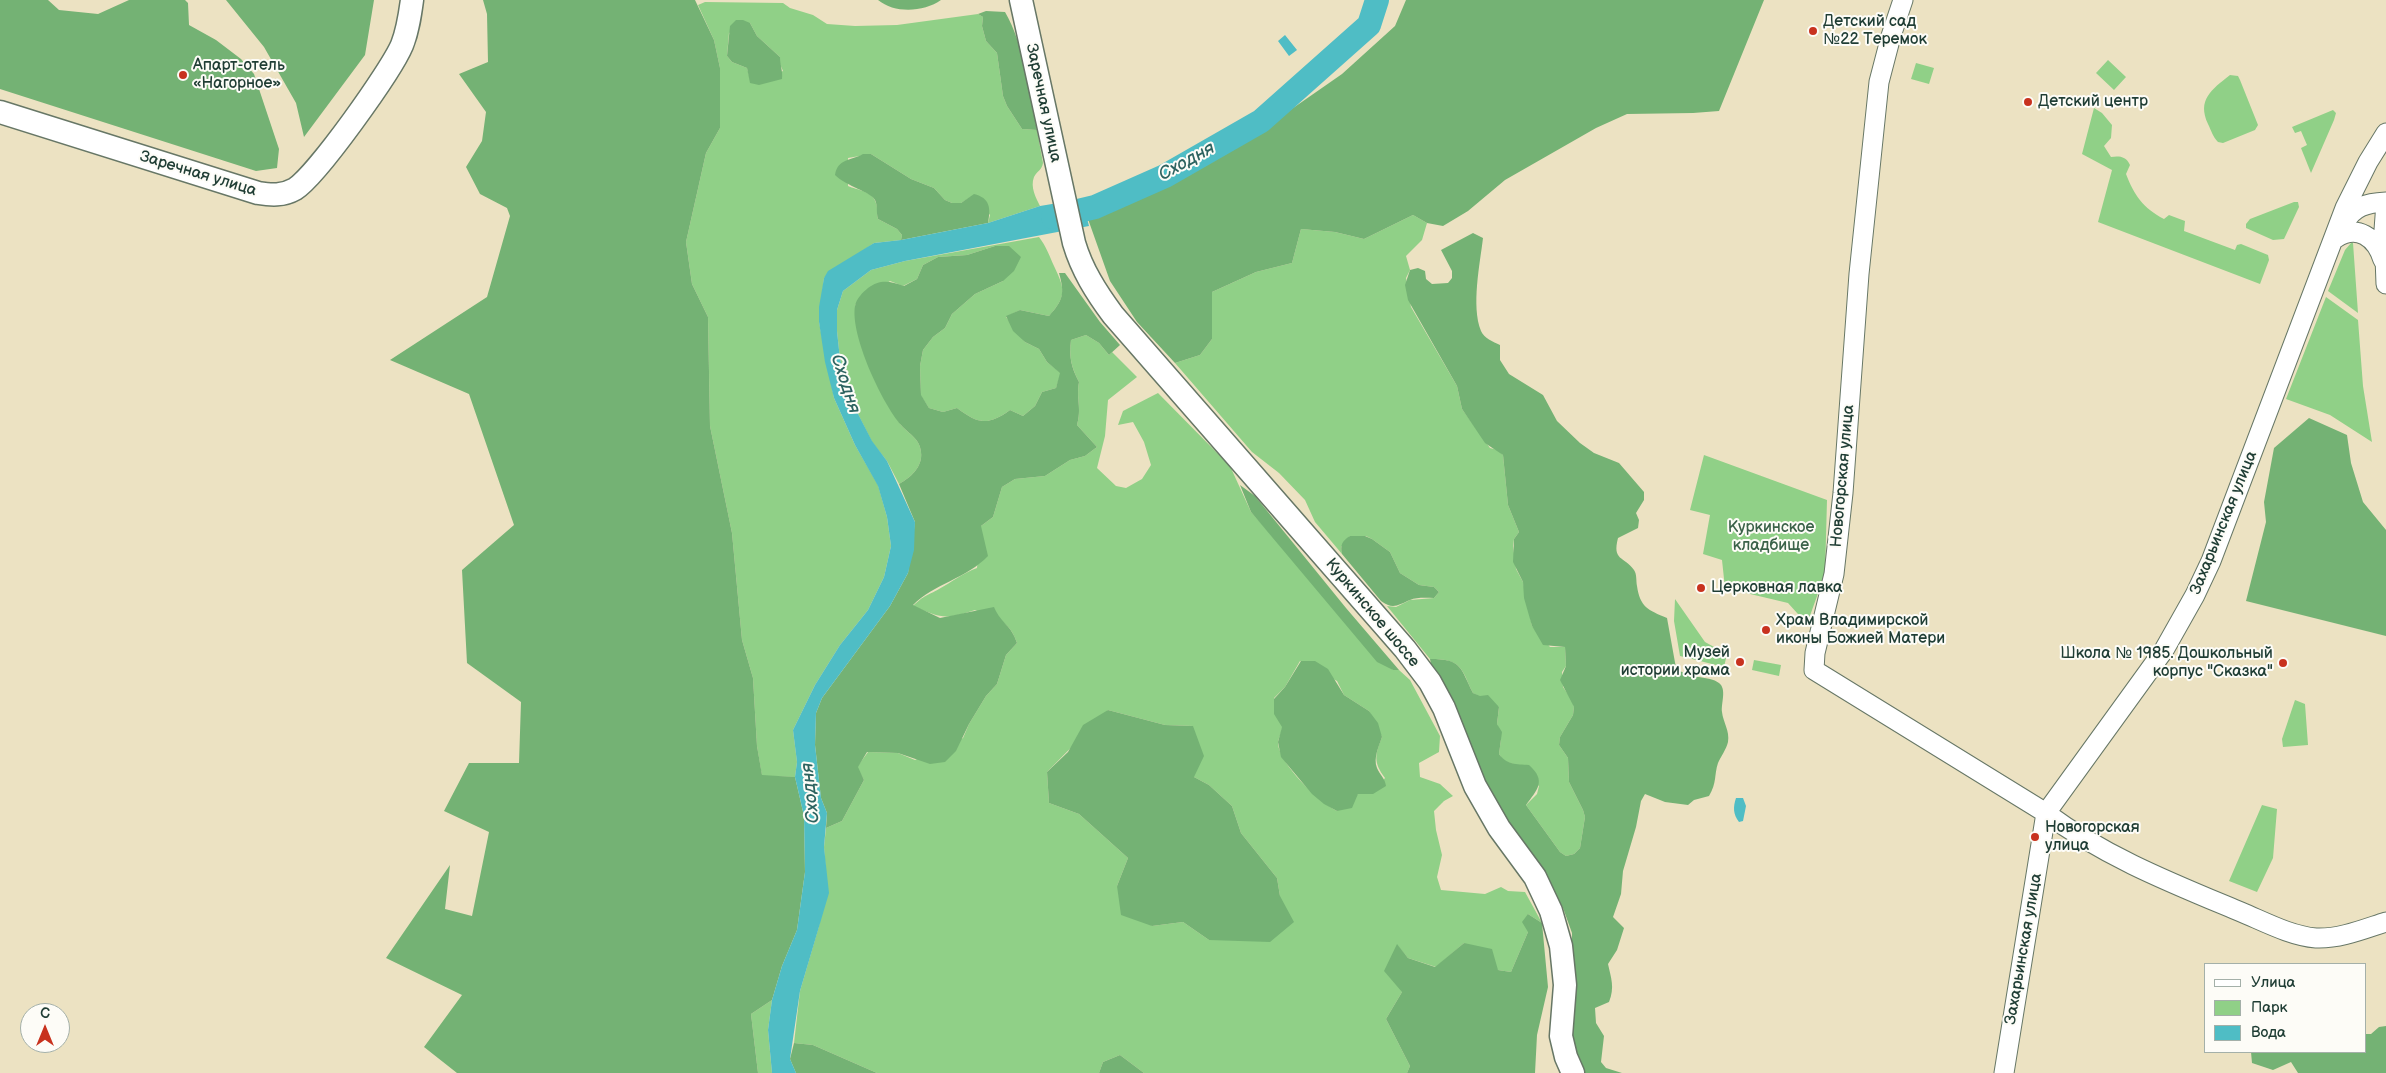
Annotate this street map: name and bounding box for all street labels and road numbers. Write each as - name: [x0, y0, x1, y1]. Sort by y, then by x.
- street label: Заречная улица: [1021, 42, 1065, 164]
- street label: Заречная улица: [137, 147, 259, 201]
- street label: Новогорская улица: [1827, 404, 1859, 548]
- street label: Захарьинская улица: [2186, 448, 2262, 598]
- street label: Куркинское шоссе: [1321, 555, 1423, 671]
- street label: Захарьинская улица: [2001, 872, 2047, 1026]

